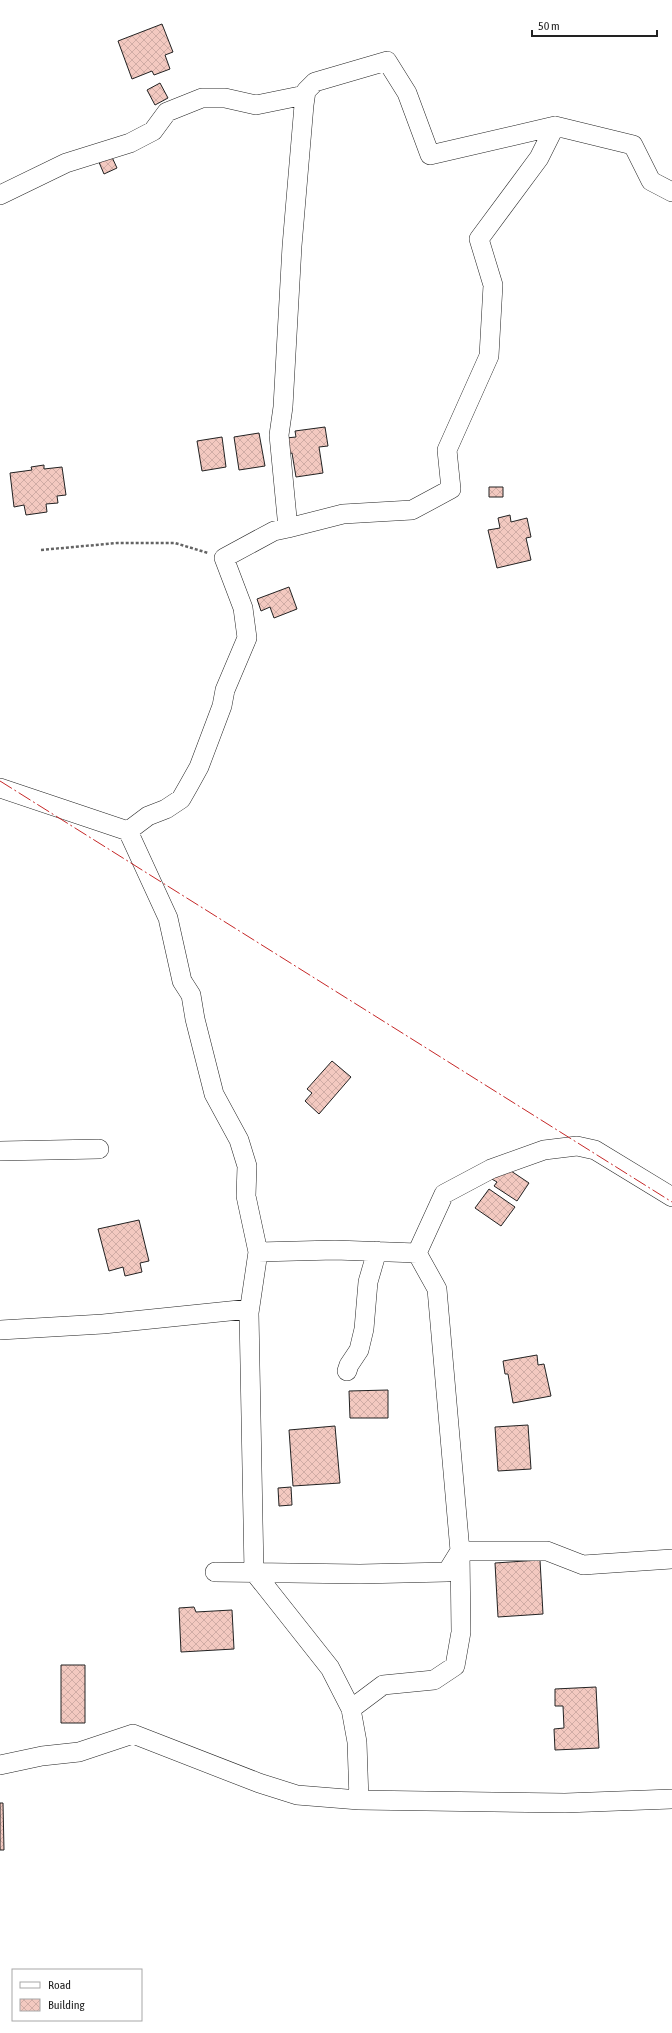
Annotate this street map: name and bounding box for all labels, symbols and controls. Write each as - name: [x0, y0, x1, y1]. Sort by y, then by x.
- scale bar: [532, 12, 657, 38]
- text: 50 m: [538, 19, 560, 33]
- legend: [12, 1969, 142, 2021]
- text: Road: [48, 1978, 71, 1992]
- text: Building: [48, 1998, 86, 2012]

